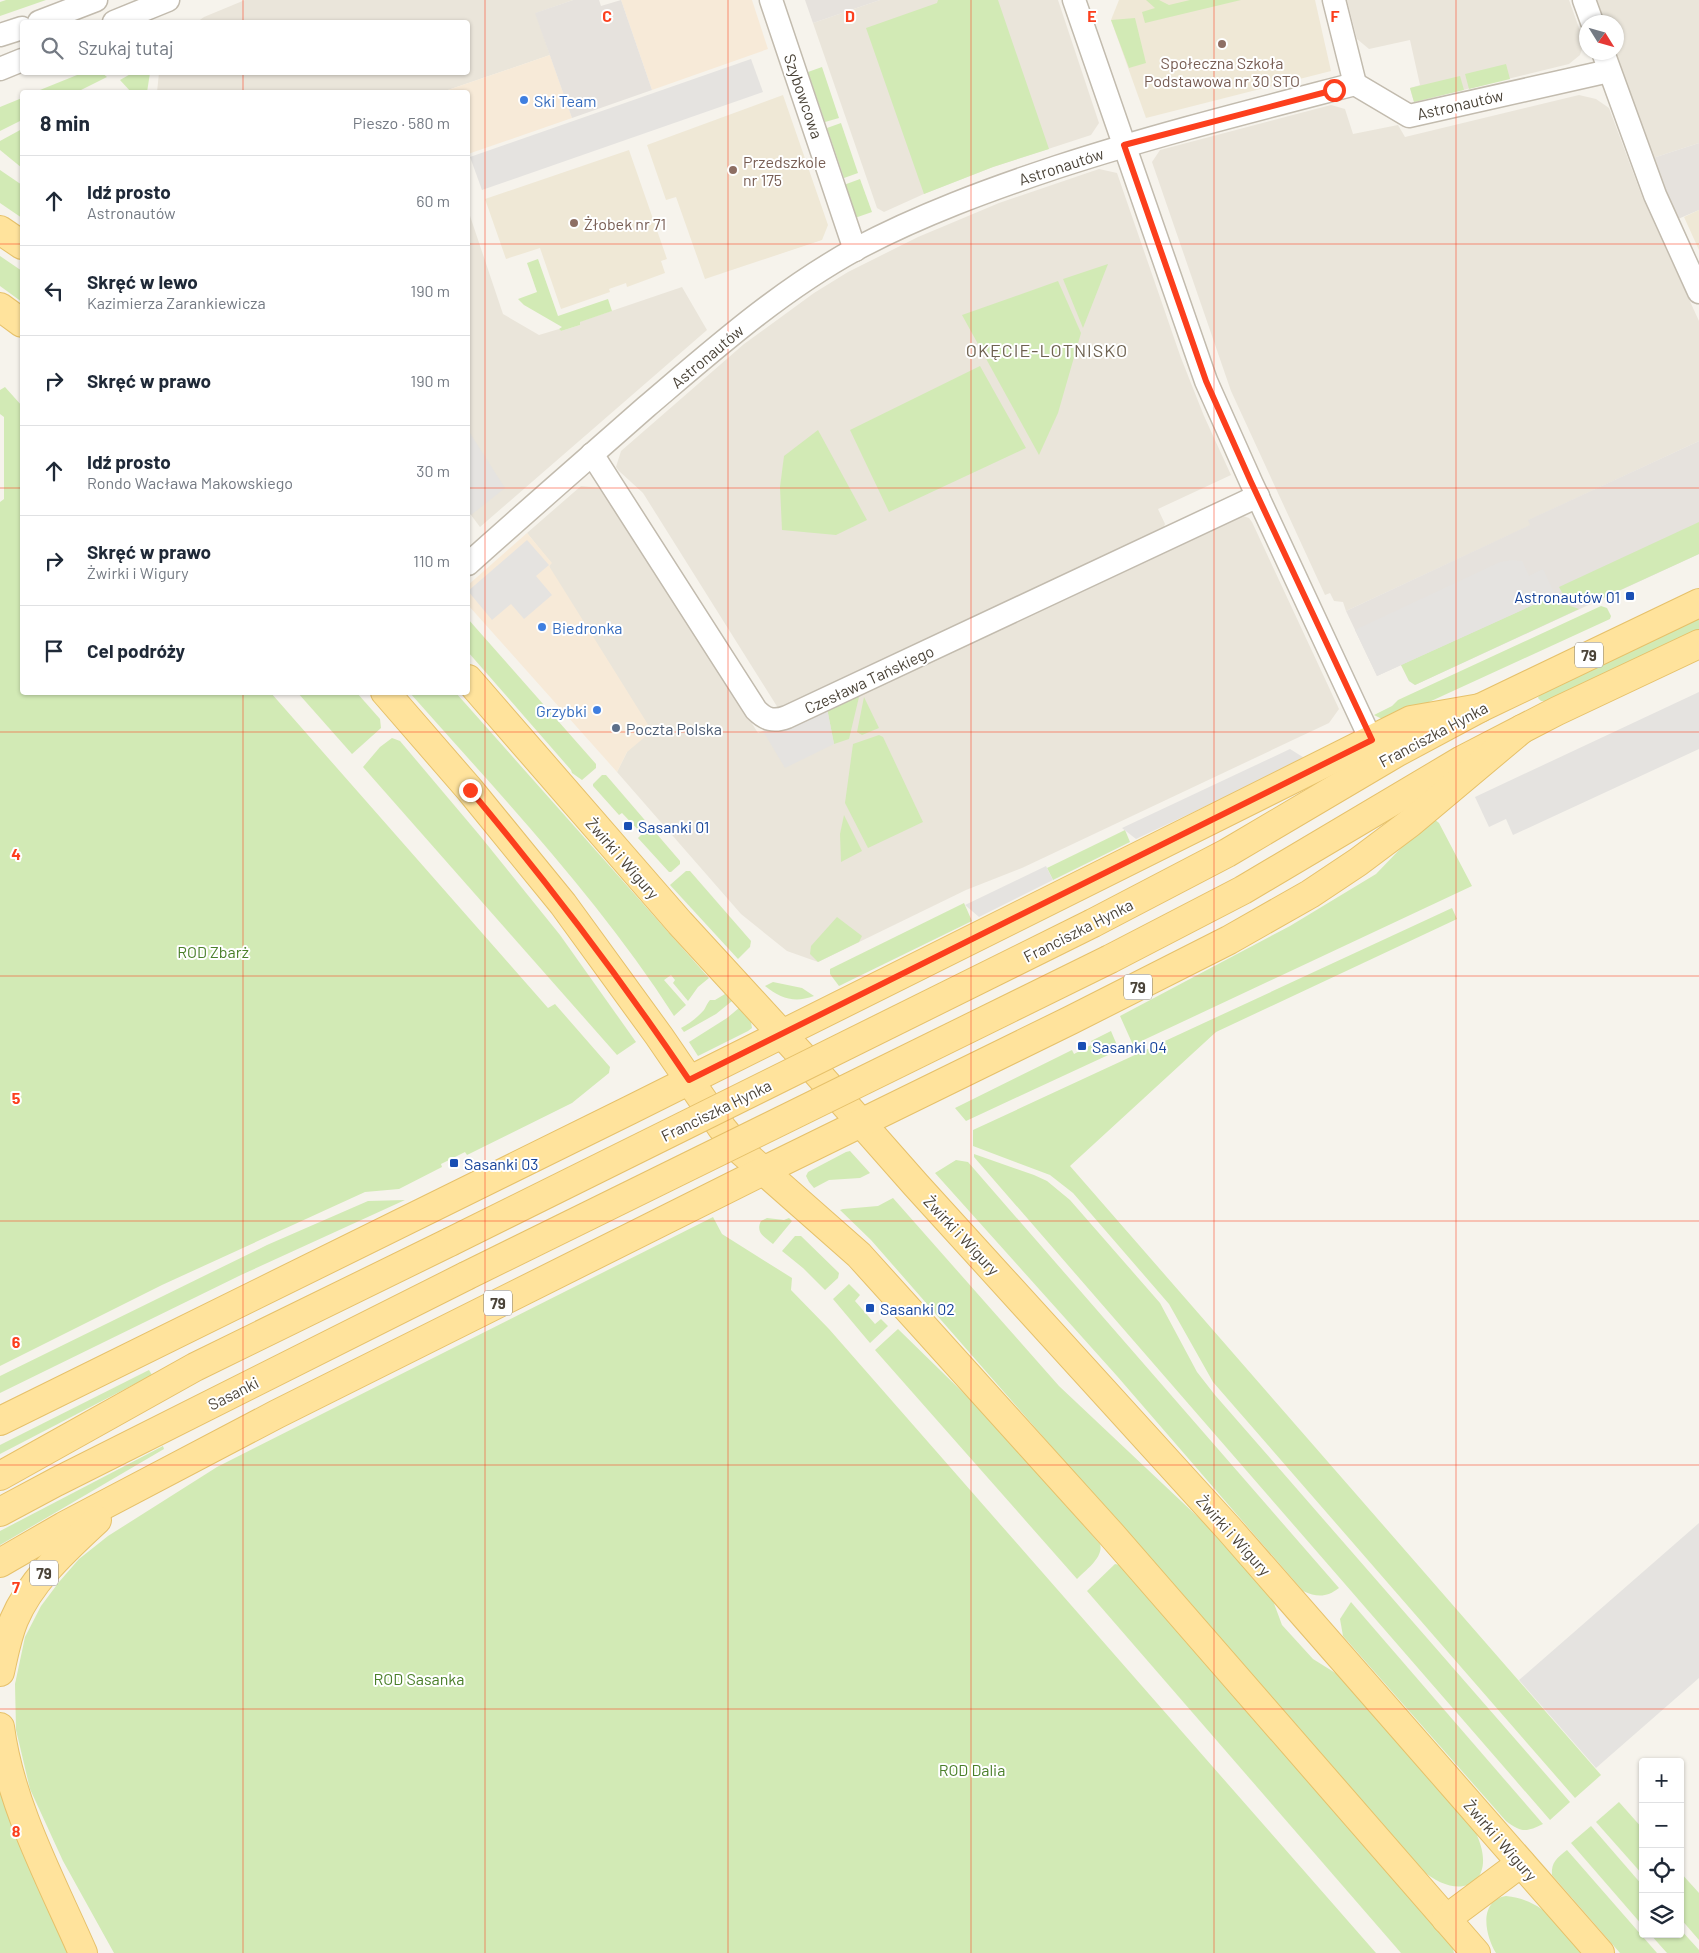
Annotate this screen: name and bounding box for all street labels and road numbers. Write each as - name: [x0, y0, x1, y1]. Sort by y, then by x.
- street label: Szybowcowa: [781, 51, 827, 141]
- street label: Astronautów: [1415, 85, 1506, 123]
- street label: Astronautów: [1016, 143, 1106, 189]
- street label: Astronautów: [667, 320, 747, 392]
- street label: Czesława Tańskiego: [801, 641, 937, 717]
- road number: 79: [1575, 642, 1603, 668]
- street label: Franciszka Hynka: [1375, 697, 1491, 771]
- street label: Żwirki i Wigury: [582, 813, 664, 903]
- street label: Franciszka Hynka: [1020, 894, 1136, 966]
- road number: 79: [1124, 974, 1152, 1000]
- street label: Franciszka Hynka: [658, 1075, 774, 1145]
- street label: Żwirki i Wigury: [920, 1191, 1004, 1279]
- road number: 79: [484, 1290, 512, 1316]
- street label: Sasanki: [205, 1372, 261, 1414]
- street label: Żwirki i Wigury: [1193, 1491, 1276, 1580]
- road number: 79: [30, 1560, 58, 1586]
- street label: Żwirki i Wigury: [1460, 1795, 1542, 1885]

